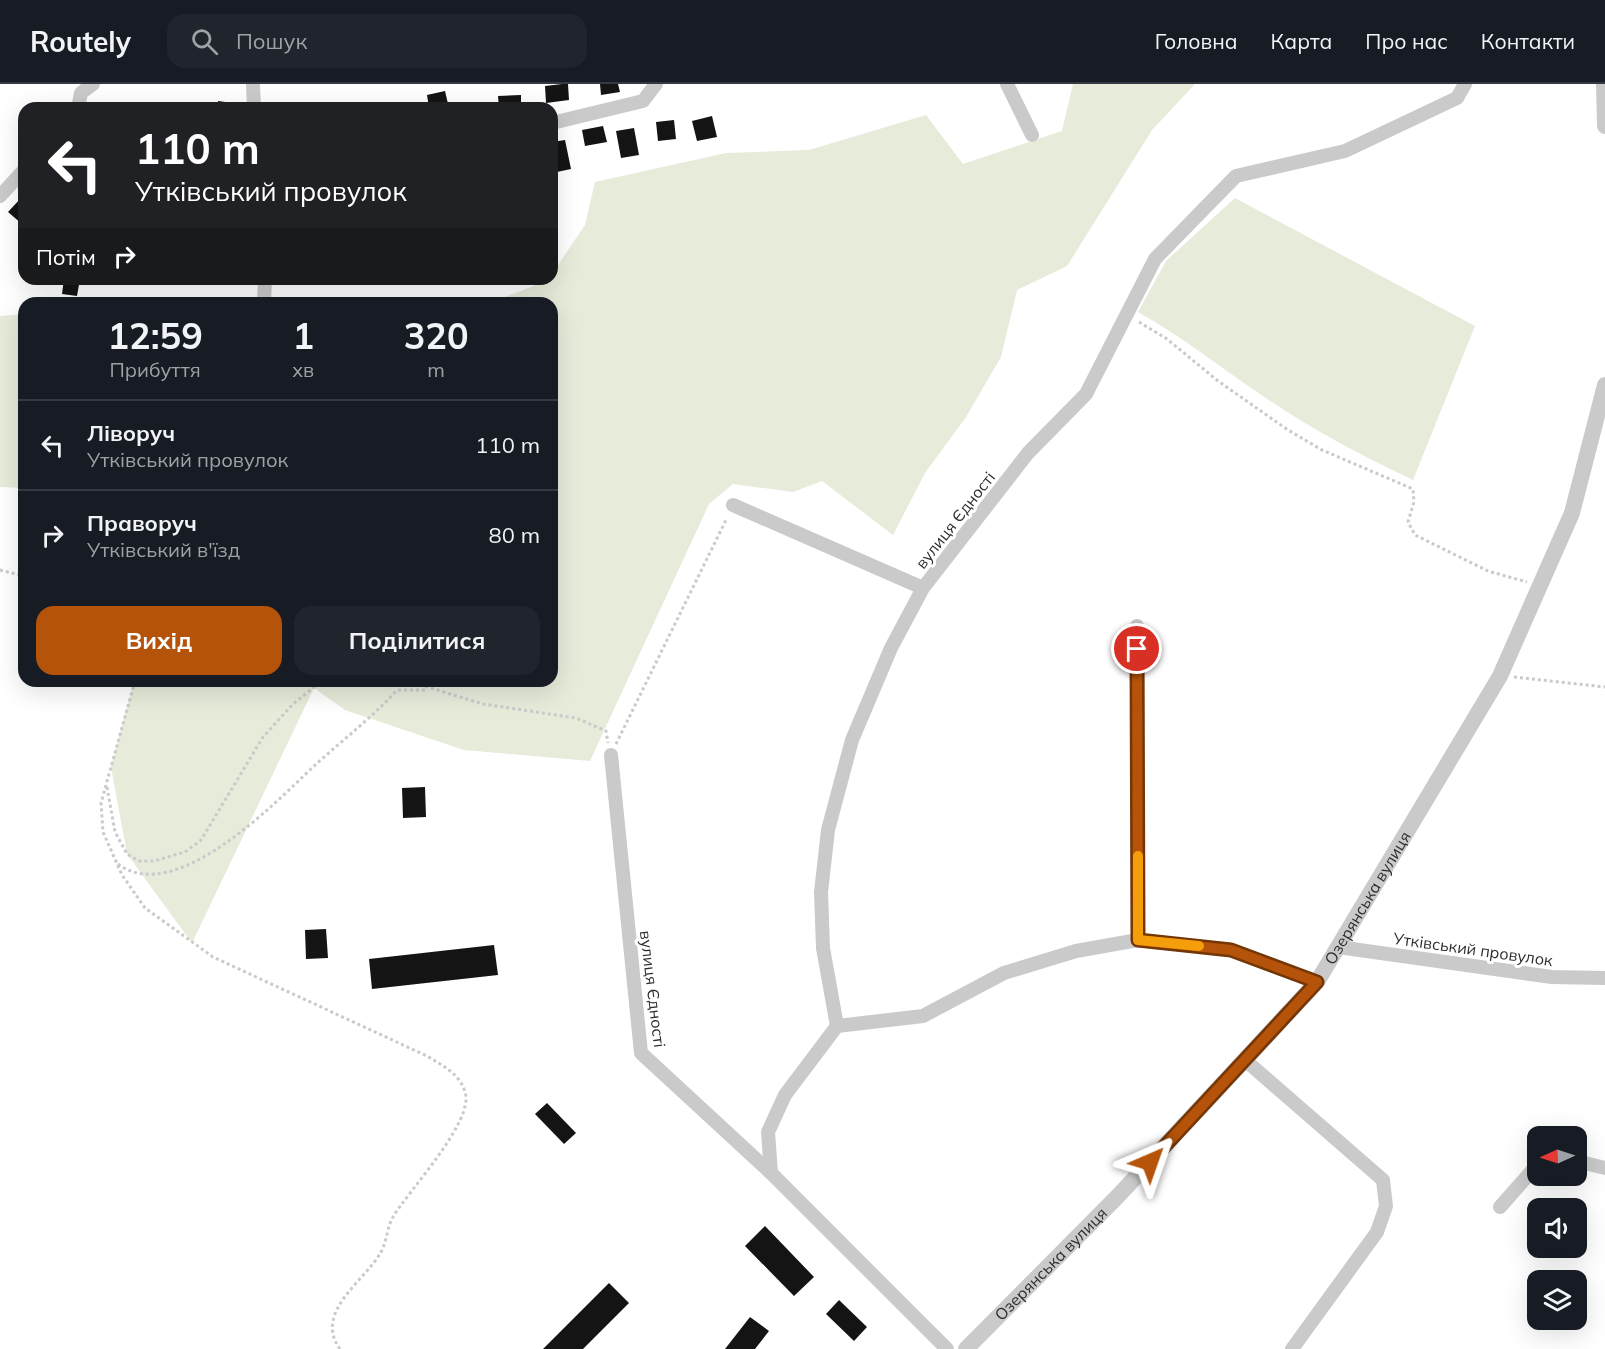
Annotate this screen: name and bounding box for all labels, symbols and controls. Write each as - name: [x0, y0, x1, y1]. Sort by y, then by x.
- search box: [167, 14, 587, 68]
- text: Routely: [30, 24, 131, 59]
- icon: search: [188, 25, 221, 58]
- text: Пошук: [236, 27, 307, 55]
- text: Головна: [1155, 28, 1238, 54]
- text: Карта: [1271, 28, 1332, 54]
- text: Про нас: [1365, 28, 1448, 54]
- text: Контакти: [1481, 28, 1575, 54]
- text: 110 m: [135, 122, 260, 175]
- icon: left: [36, 126, 114, 204]
- text: Утківський провулок: [135, 174, 407, 208]
- icon: right: [108, 240, 141, 273]
- text: Потім: [36, 243, 96, 271]
- text: 12:59: [107, 313, 203, 358]
- text: 1: [292, 313, 314, 358]
- text: 320: [404, 313, 469, 358]
- text: Прибуття: [110, 357, 201, 382]
- text: хв: [292, 357, 314, 382]
- text: m: [427, 357, 445, 382]
- text: Ліворуч: [87, 419, 175, 447]
- icon: left: [36, 429, 69, 462]
- text: 110 m: [475, 431, 540, 459]
- text: Утківський провулок: [87, 447, 288, 472]
- street label: вулиця Єдності: [911, 467, 999, 573]
- text: Праворуч: [87, 509, 197, 537]
- icon: right: [36, 519, 69, 552]
- text: 80 m: [489, 521, 540, 549]
- text: Утківський в'їзд: [87, 537, 240, 562]
- button: Вихід: [36, 606, 282, 675]
- button: Поділитися: [294, 606, 540, 675]
- pin: [1111, 623, 1162, 674]
- icon: arrive: [1120, 632, 1153, 665]
- street label: Озерянська вулиця: [1320, 828, 1415, 968]
- street label: Утківський провулок: [1391, 928, 1555, 970]
- street label: вулиця Єдності: [636, 929, 670, 1049]
- north arrow: [1527, 1126, 1587, 1186]
- map controls: [1527, 1126, 1587, 1330]
- position arrow: [1118, 1130, 1182, 1194]
- button: sound: [1527, 1198, 1587, 1258]
- street label: Озерянська вулиця: [990, 1203, 1111, 1325]
- button: layers: [1527, 1270, 1587, 1330]

